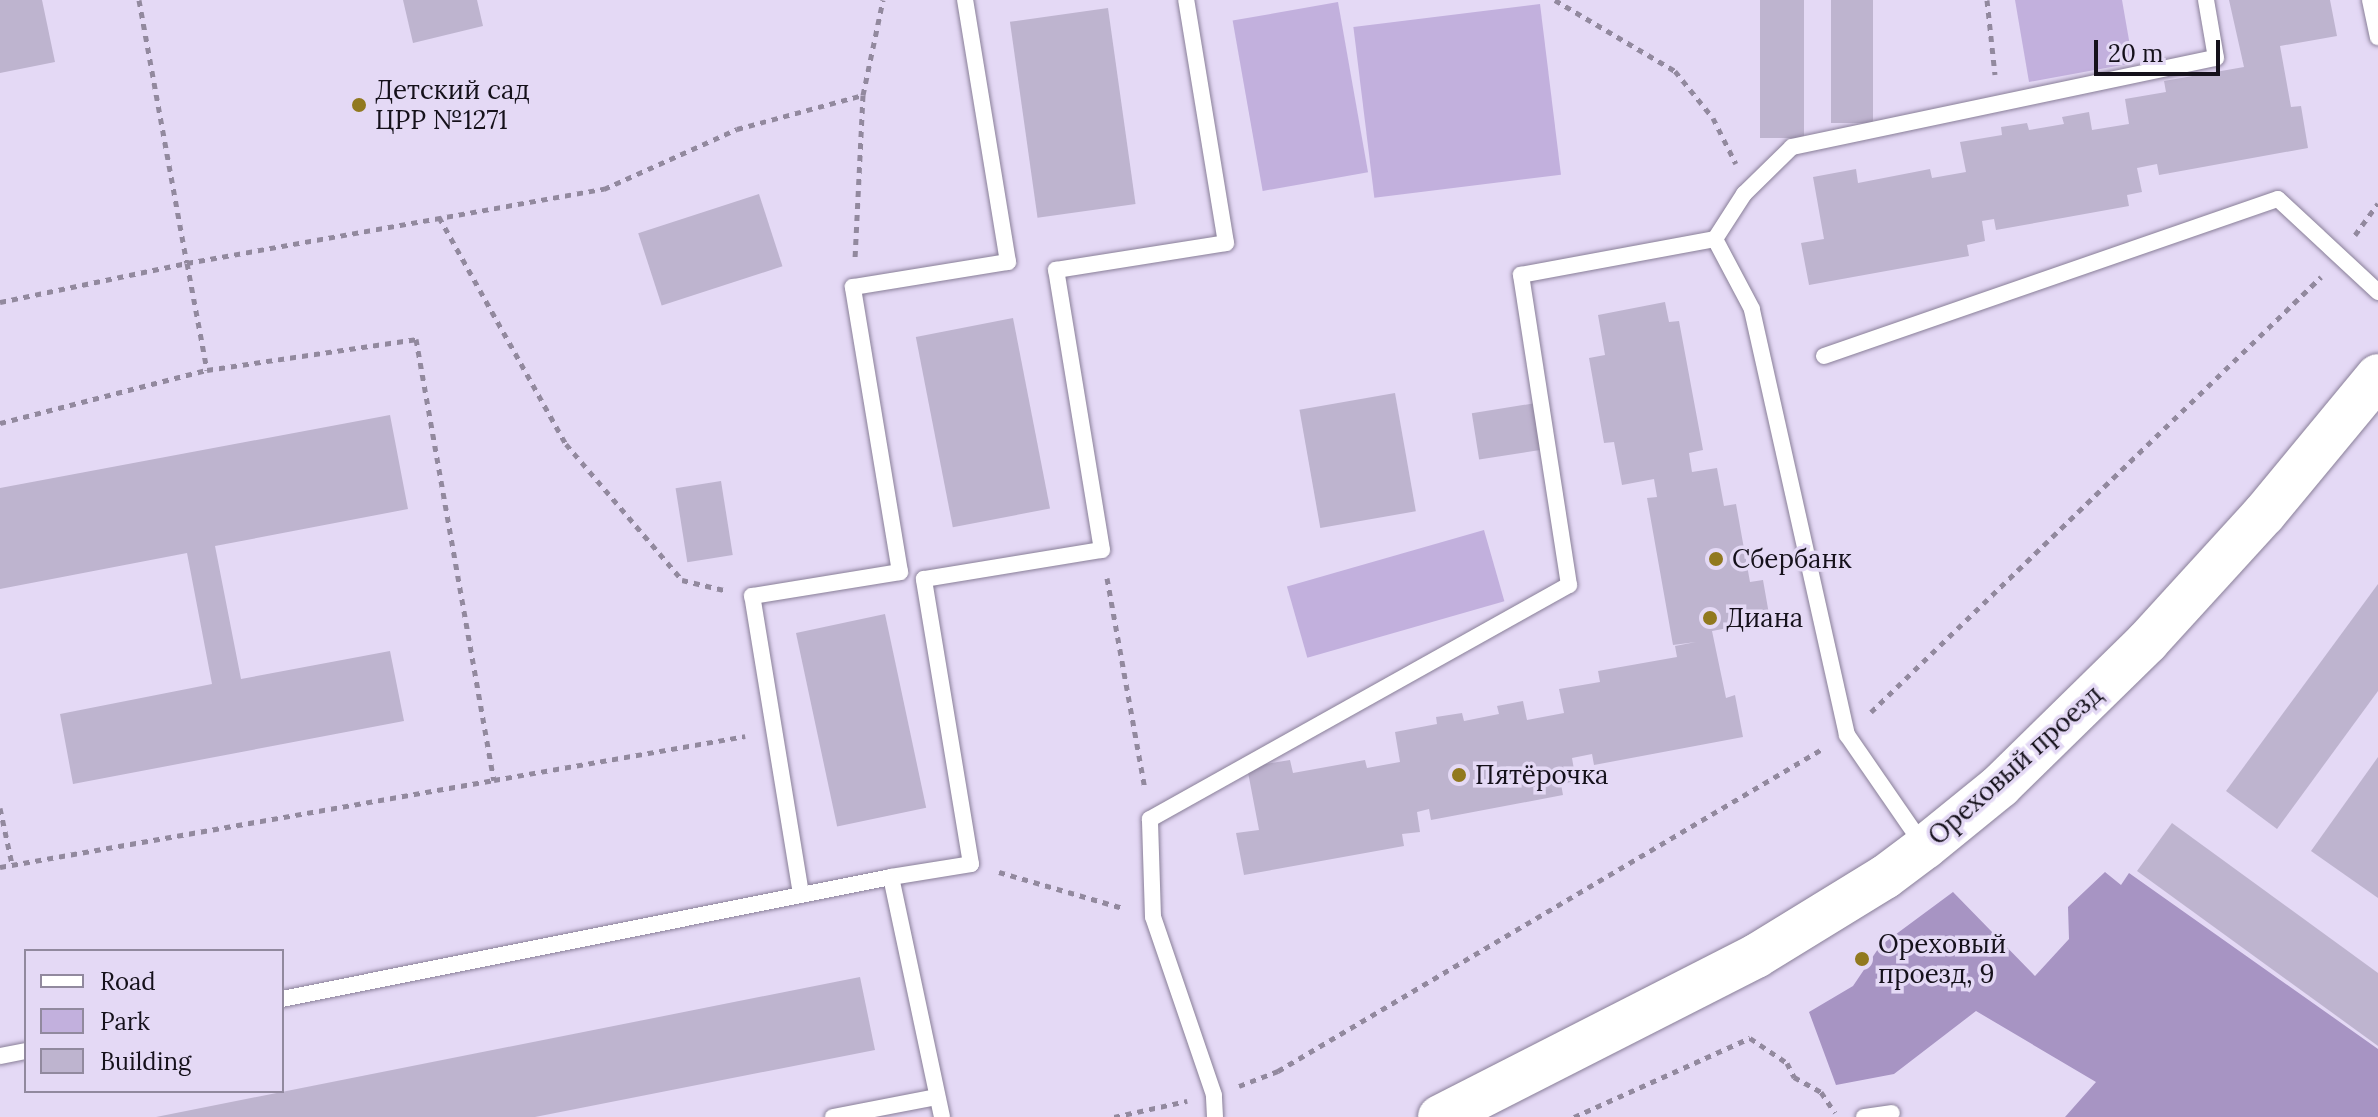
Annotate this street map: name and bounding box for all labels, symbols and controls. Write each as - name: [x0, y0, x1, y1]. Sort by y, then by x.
- scale bar: [2098, 24, 2224, 74]
- text: 20 m: [2108, 38, 2164, 69]
- place label: Детский сад ЦРР №1271: [375, 74, 530, 136]
- marker: Детский сад ЦРР №1271: [350, 96, 368, 114]
- place label: Сбербанк: [1732, 543, 1852, 575]
- marker: Сбербанк: [1707, 550, 1725, 568]
- place label: Диана: [1726, 602, 1803, 634]
- marker: Диана: [1701, 609, 1719, 627]
- street label: Ореховый проезд: [1922, 679, 2108, 851]
- place label: Пятёрочка: [1475, 759, 1609, 791]
- marker: Пятёрочка: [1450, 766, 1468, 784]
- place label: Ореховый проезд, 9: [1878, 928, 2006, 990]
- legend: [24, 949, 284, 1093]
- marker: Ореховый проезд, 9: [1853, 950, 1871, 968]
- text: Road: [100, 966, 156, 997]
- text: Park: [100, 1006, 150, 1037]
- text: Building: [100, 1046, 191, 1077]

